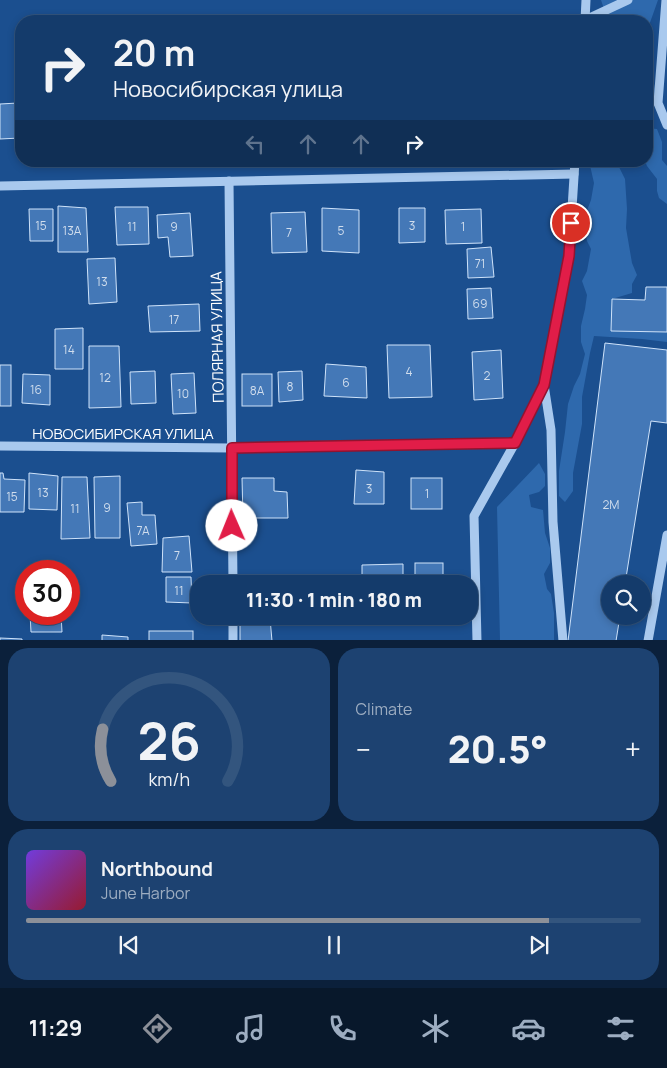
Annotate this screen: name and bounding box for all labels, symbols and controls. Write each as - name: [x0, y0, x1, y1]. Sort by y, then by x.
- text: 20 m: [113, 29, 195, 77]
- icon: right: [30, 35, 95, 100]
- text: Новосибирская улица: [113, 74, 343, 104]
- icon: left: [241, 130, 269, 158]
- icon: ahead: [294, 130, 322, 158]
- icon: ahead: [347, 130, 375, 158]
- icon: right: [400, 130, 428, 158]
- pin: [550, 202, 592, 244]
- icon: arrive: [557, 209, 585, 237]
- house number: 15: [35, 217, 47, 234]
- house number: 3: [409, 217, 415, 234]
- house number: 11: [127, 218, 137, 235]
- house number: 9: [170, 218, 178, 235]
- house number: 1: [461, 218, 465, 235]
- house number: 13А: [63, 222, 82, 239]
- house number: 5: [338, 222, 345, 239]
- house number: 7: [286, 224, 292, 241]
- house number: 71: [475, 255, 485, 272]
- street label: ПОЛЯРНАЯ УЛИЦА: [205, 271, 229, 403]
- house number: 13: [96, 273, 108, 290]
- house number: 69: [473, 295, 487, 312]
- house number: 17: [169, 311, 179, 328]
- house number: 14: [63, 341, 75, 358]
- house number: 4: [405, 363, 413, 380]
- house number: 2: [484, 367, 491, 384]
- house number: 12: [99, 369, 111, 386]
- house number: 6: [342, 374, 350, 391]
- house number: 8: [287, 378, 294, 395]
- house number: 16: [30, 381, 42, 398]
- house number: 8А: [250, 382, 265, 399]
- house number: 10: [177, 385, 189, 402]
- street label: НОВОСИБИРСКАЯ УЛИЦА: [32, 423, 214, 444]
- house number: 3: [366, 480, 372, 497]
- house number: 13: [37, 484, 49, 501]
- house number: 1: [425, 485, 429, 502]
- house number: 15: [6, 488, 18, 505]
- house number: 2М: [603, 496, 619, 513]
- house number: 9: [103, 499, 111, 516]
- position arrow: [205, 499, 257, 551]
- house number: 11: [70, 500, 80, 517]
- house number: 7А: [136, 522, 150, 539]
- house number: 7: [174, 547, 180, 564]
- speed limit sign: 30: [15, 560, 80, 625]
- map controls: [601, 575, 651, 625]
- button: search: [601, 575, 651, 625]
- house number: 11: [174, 582, 184, 599]
- text: 11:30 · 1 min · 180 m: [246, 587, 422, 613]
- text: Climate: [356, 698, 412, 720]
- text: 26: [137, 705, 200, 776]
- text: 20.5°: [448, 722, 548, 774]
- text: −: [356, 730, 371, 768]
- text: +: [625, 730, 641, 768]
- text: km/h: [148, 767, 190, 791]
- text: Northbound: [101, 856, 213, 882]
- text: June Harbor: [101, 882, 190, 904]
- icon: previous: [115, 931, 143, 959]
- icon: pause: [320, 931, 348, 959]
- icon: next: [525, 931, 553, 959]
- icon: directions: [140, 1011, 175, 1046]
- icon: music: [233, 1011, 268, 1046]
- icon: phone: [325, 1011, 360, 1046]
- icon: climate: [418, 1011, 453, 1046]
- icon: car: [511, 1011, 546, 1046]
- icon: filters: [603, 1011, 638, 1046]
- text: 11:29: [29, 1013, 82, 1043]

